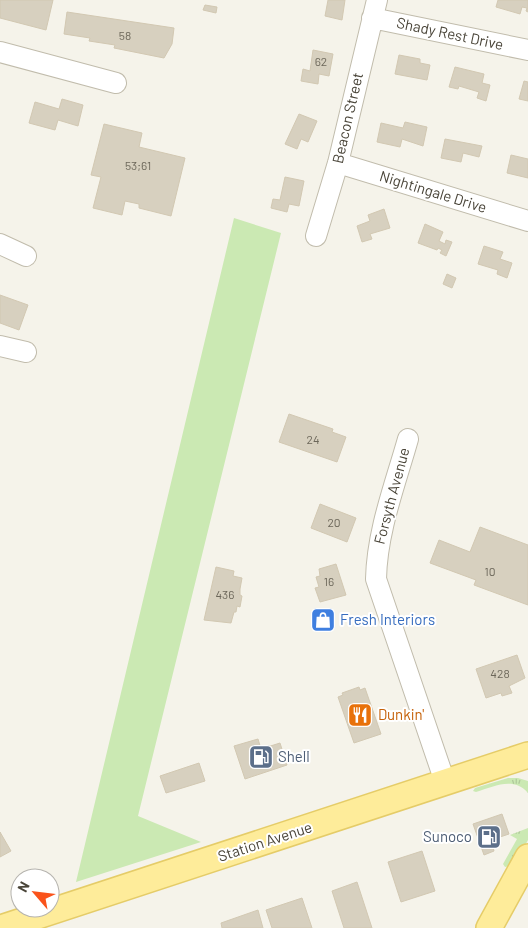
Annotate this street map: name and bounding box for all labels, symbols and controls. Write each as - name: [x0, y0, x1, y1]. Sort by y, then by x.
- street label: Shady Rest Drive: [395, 13, 505, 53]
- house number: 58: [119, 28, 131, 42]
- house number: 62: [315, 54, 327, 68]
- street label: Beacon Street: [328, 70, 366, 165]
- house number: 53;61: [125, 158, 151, 172]
- street label: Nightingale Drive: [378, 166, 489, 216]
- house number: 24: [306, 432, 320, 446]
- street label: Forsyth Avenue: [369, 445, 413, 546]
- house number: 20: [327, 515, 341, 529]
- house number: 10: [485, 564, 495, 578]
- house number: 16: [324, 574, 334, 588]
- house number: 436: [216, 587, 234, 601]
- shop icon: Fresh Interiors: [310, 607, 336, 633]
- place label: Fresh Interiors: [340, 610, 435, 628]
- house number: 428: [490, 666, 510, 680]
- restaurant icon: Dunkin': [347, 702, 373, 728]
- place label: Dunkin': [378, 705, 424, 723]
- fuel station icon: Shell: [248, 744, 274, 770]
- place label: Shell: [278, 747, 310, 765]
- street label: Station Avenue: [215, 817, 314, 865]
- fuel station icon: Sunoco: [476, 824, 502, 850]
- place label: Sunoco: [423, 827, 472, 845]
- north arrow: [10, 868, 60, 918]
- text: N: [13, 879, 33, 895]

